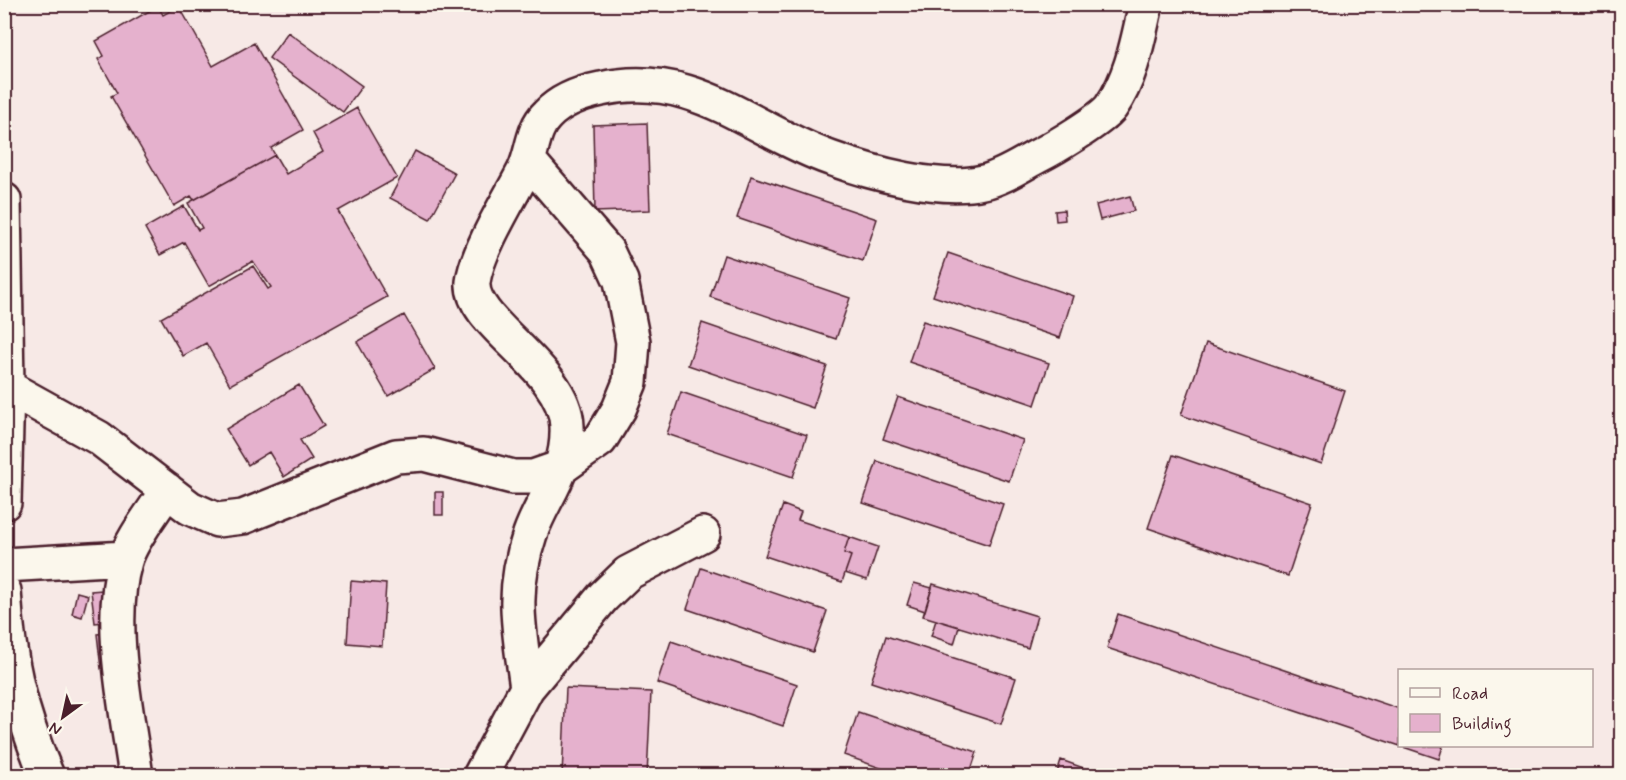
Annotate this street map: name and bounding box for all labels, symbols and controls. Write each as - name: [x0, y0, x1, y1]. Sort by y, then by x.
- legend: [1398, 669, 1593, 747]
- text: Road: [1452, 682, 1488, 706]
- north arrow: [33, 687, 93, 747]
- text: Building: [1452, 712, 1512, 738]
- text: N: [45, 717, 66, 740]

